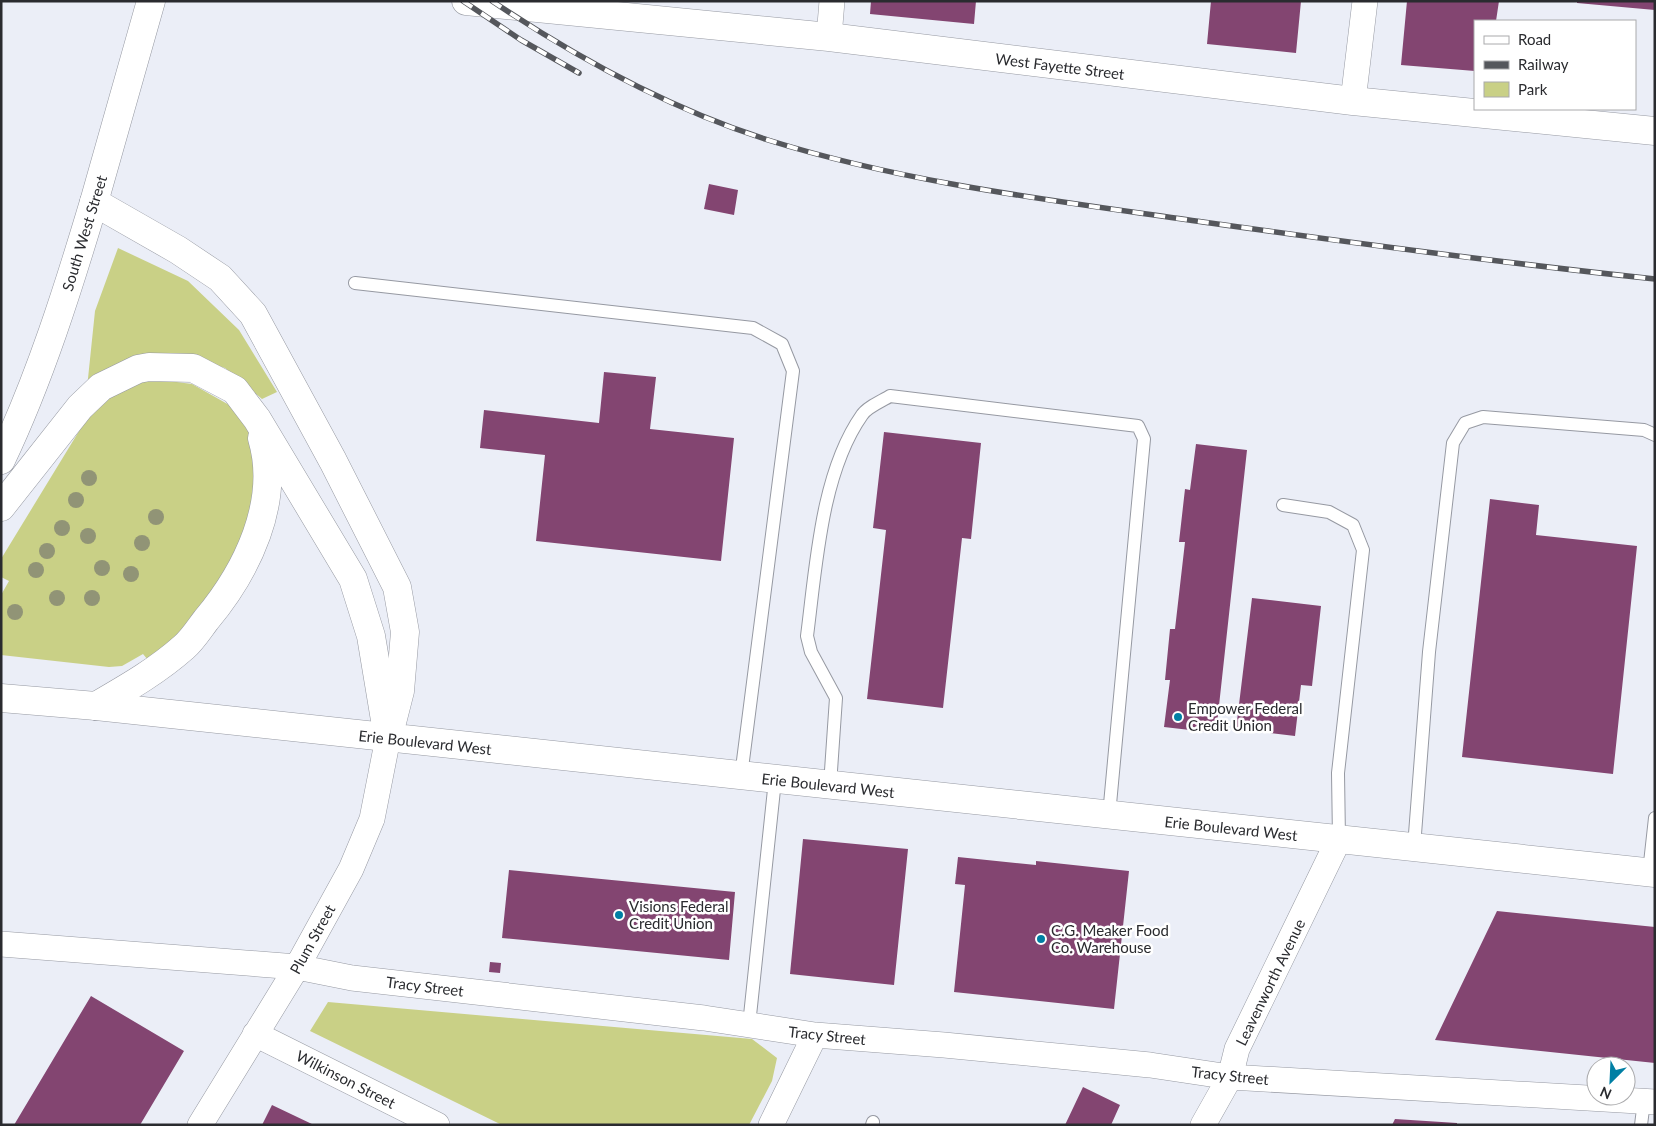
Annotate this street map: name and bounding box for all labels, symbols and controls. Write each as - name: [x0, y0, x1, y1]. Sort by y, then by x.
- legend: [1474, 20, 1636, 110]
- text: Road: [1518, 30, 1551, 48]
- street label: West Fayette Street: [994, 49, 1126, 83]
- text: Railway: [1518, 55, 1569, 73]
- text: Park: [1518, 80, 1548, 98]
- street label: South West Street: [58, 172, 110, 293]
- place label: Empower Federal Credit Union: [1188, 699, 1303, 734]
- marker: Empower Federal Credit Union: [1172, 711, 1184, 723]
- street label: Erie Boulevard West: [358, 726, 493, 758]
- street label: Erie Boulevard West: [761, 769, 896, 801]
- street label: Erie Boulevard West: [1164, 812, 1299, 844]
- place label: Visions Federal Credit Union: [629, 897, 728, 932]
- street label: Plum Street: [286, 901, 339, 977]
- marker: Visions Federal Credit Union: [613, 909, 625, 921]
- street label: Leavenworth Avenue: [1232, 916, 1308, 1048]
- place label: C.G. Meaker Food Co. Warehouse: [1051, 921, 1169, 956]
- marker: C.G. Meaker Food Co. Warehouse: [1035, 933, 1047, 945]
- street label: Tracy Street: [385, 972, 465, 1000]
- street label: Tracy Street: [787, 1022, 867, 1048]
- street label: Wilkinson Street: [293, 1046, 399, 1112]
- north arrow: [1586, 1056, 1636, 1106]
- street label: Tracy Street: [1190, 1062, 1270, 1088]
- text: N: [1597, 1083, 1614, 1103]

